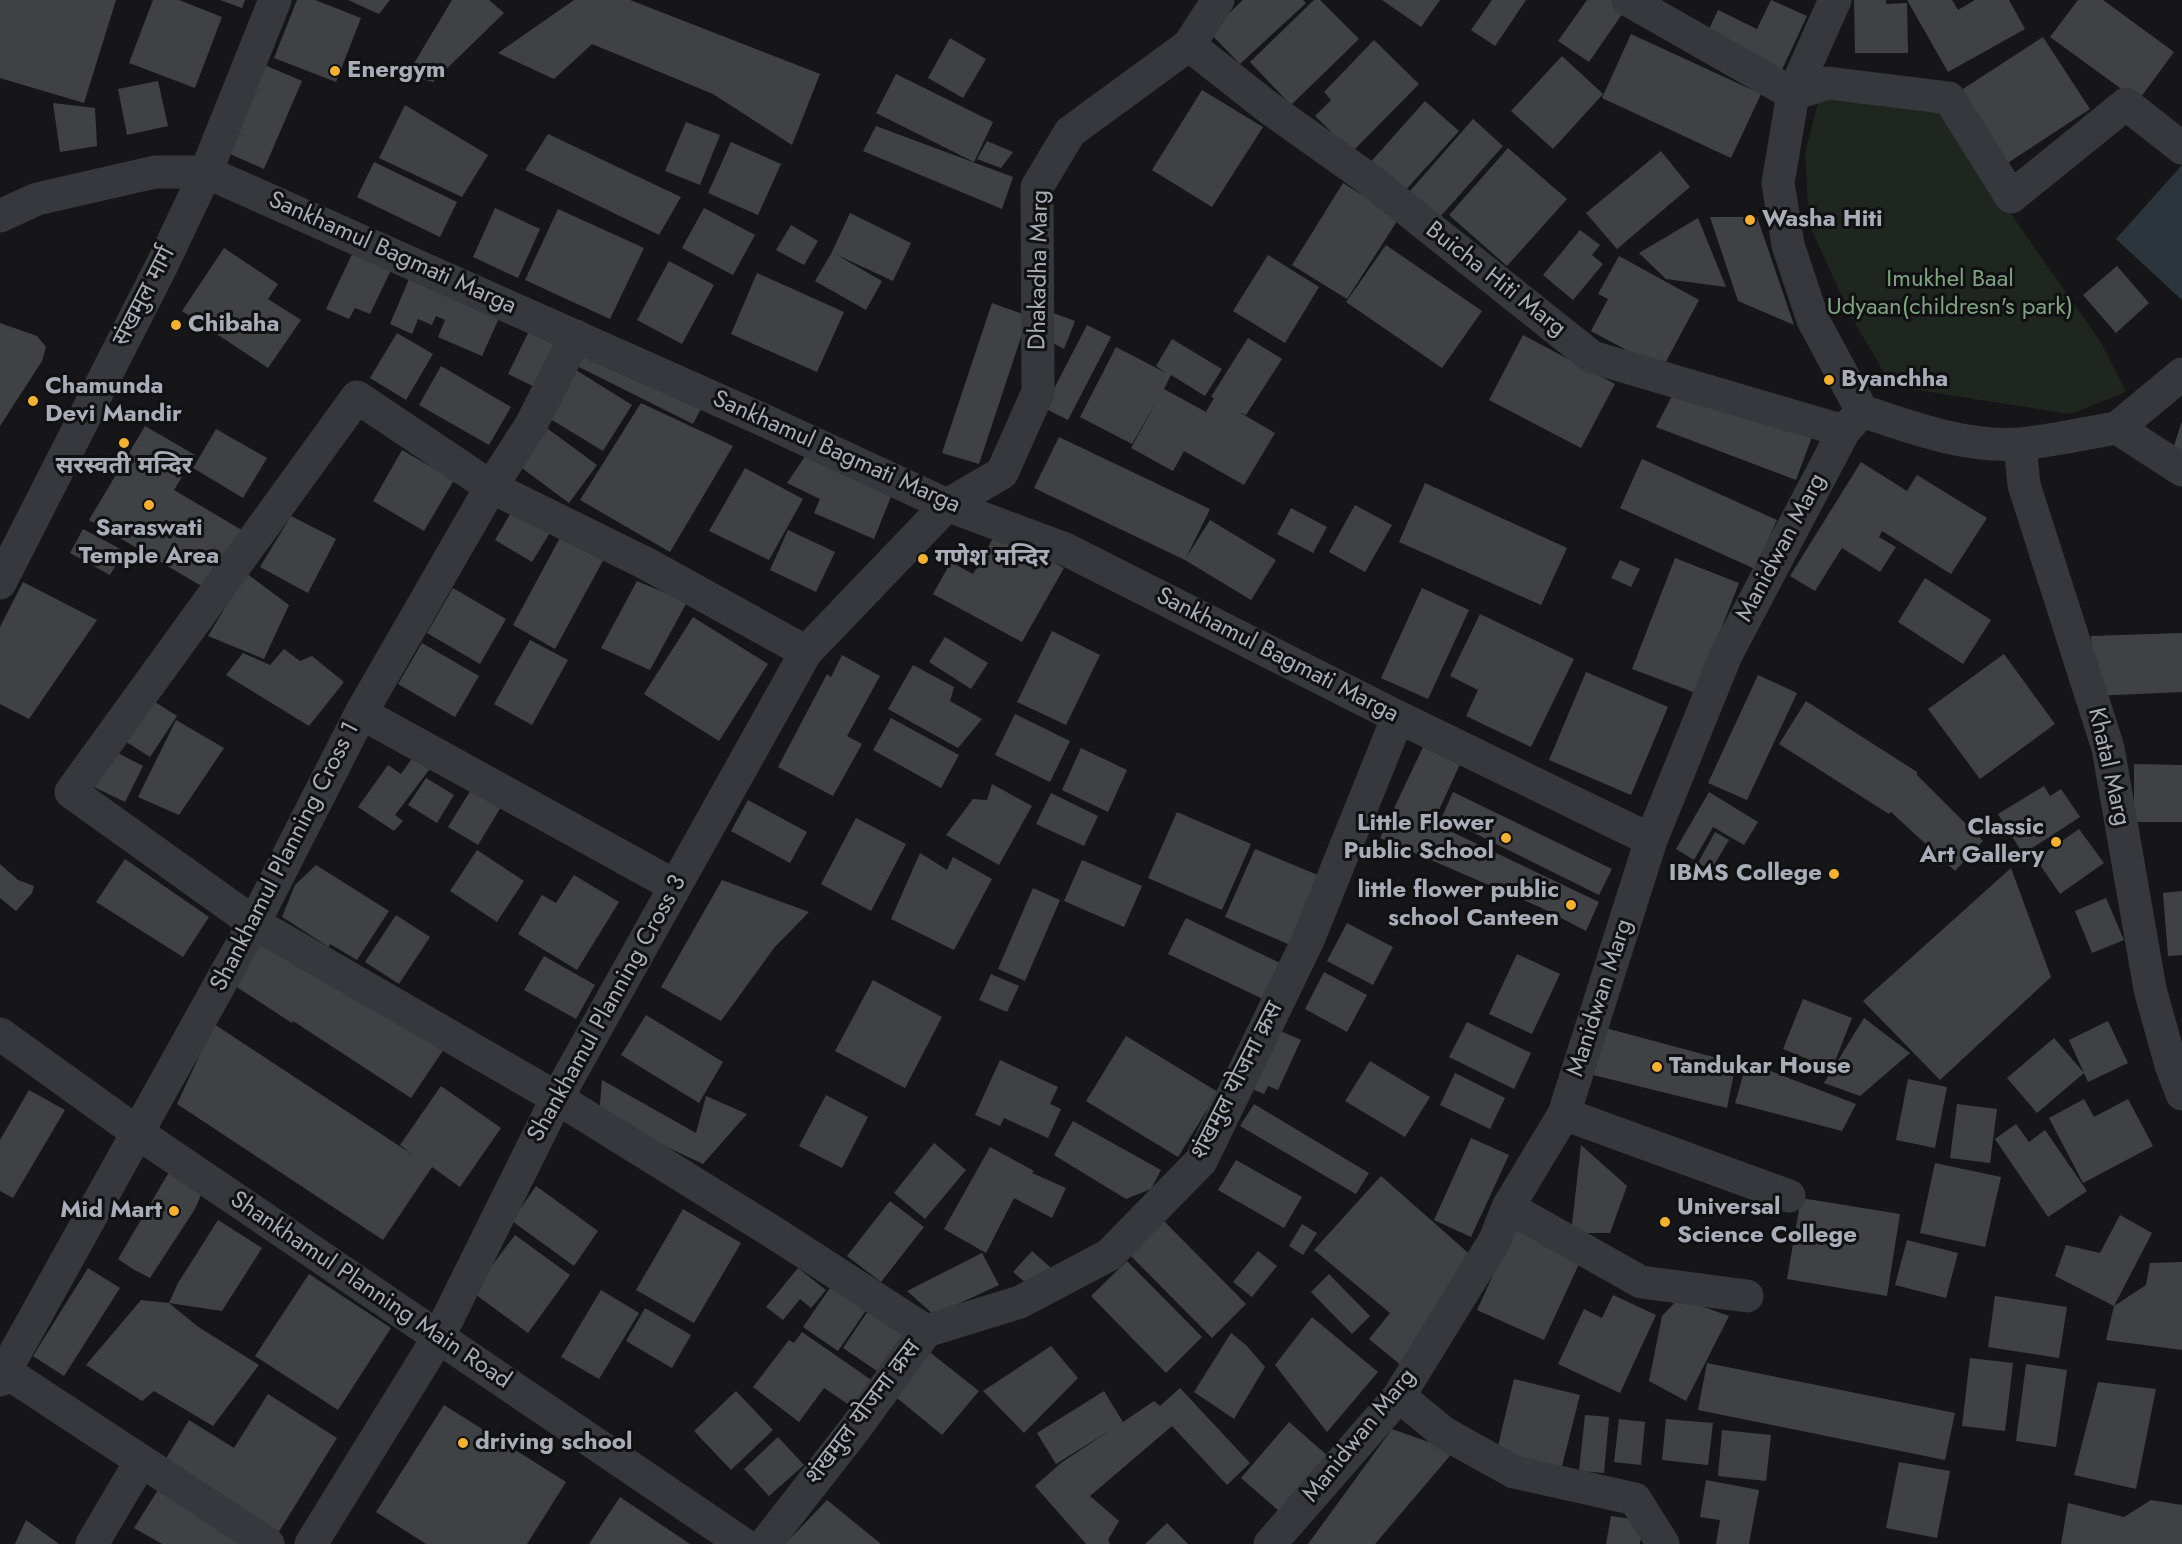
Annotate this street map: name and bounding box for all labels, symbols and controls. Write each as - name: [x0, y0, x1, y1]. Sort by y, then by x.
- place label: Energym: [347, 57, 445, 85]
- marker: Energym: [328, 64, 342, 78]
- street label: Sankhamul Bagmati Marga: [264, 186, 520, 322]
- street label: Dhakadha Marg: [1024, 190, 1056, 350]
- place label: Washa Hiti: [1762, 206, 1883, 234]
- marker: Washa Hiti: [1743, 213, 1757, 227]
- street label: Buicha Hiti Marg: [1419, 216, 1571, 344]
- street label: संखमुल मार्ग: [108, 242, 182, 352]
- park label: Imukhel Baal Udyaan(childresn's park): [1827, 266, 2073, 322]
- place label: Chibaha: [188, 311, 279, 339]
- marker: Chibaha: [169, 318, 183, 332]
- place label: Byanchha: [1841, 366, 1948, 394]
- place label: Chamunda Devi Mandir: [45, 373, 182, 429]
- marker: Byanchha: [1822, 373, 1836, 387]
- street label: Sankhamul Bagmati Marga: [708, 385, 964, 521]
- marker: Chamunda Devi Mandir: [26, 394, 40, 408]
- marker: सरस्वती मन्दिर: [117, 436, 131, 450]
- place label: सरस्वती मन्दिर: [56, 453, 192, 481]
- street label: Manidwan Marg: [1731, 469, 1833, 627]
- marker: Saraswati Temple Area: [142, 498, 156, 512]
- place label: Saraswati Temple Area: [79, 515, 219, 571]
- place label: गणेश मन्दिर: [935, 545, 1049, 573]
- marker: गणेश मन्दिर: [916, 552, 930, 566]
- street label: Sankhamul Bagmati Marga: [1151, 582, 1403, 730]
- street label: Khatal Marg: [2080, 705, 2136, 829]
- street label: Shankhamul Planning Cross 1: [205, 717, 367, 997]
- place label: Little Flower Public School: [1343, 810, 1494, 866]
- place label: Classic Art Gallery: [1919, 814, 2044, 870]
- marker: Little Flower Public School: [1499, 831, 1513, 845]
- marker: Classic Art Gallery: [2049, 835, 2063, 849]
- place label: IBMS College: [1669, 860, 1822, 888]
- marker: IBMS College: [1827, 867, 1841, 881]
- street label: Shankhamul Planning Cross 3: [522, 870, 694, 1148]
- place label: little flower public school Canteen: [1358, 877, 1559, 933]
- marker: little flower public school Canteen: [1564, 898, 1578, 912]
- street label: Manidwan Marg: [1562, 916, 1640, 1080]
- street label: शंखमुल योजना क्रस: [1186, 997, 1290, 1165]
- place label: Tandukar House: [1669, 1053, 1851, 1081]
- marker: Tandukar House: [1650, 1060, 1664, 1074]
- street label: Shankhamul Planning Main Road: [224, 1186, 516, 1396]
- place label: Universal Science College: [1677, 1194, 1857, 1250]
- place label: Mid Mart: [60, 1197, 162, 1225]
- marker: Mid Mart: [167, 1204, 181, 1218]
- marker: Universal Science College: [1658, 1215, 1672, 1229]
- street label: शंखमुल योजना क्रस: [800, 1335, 928, 1491]
- street label: Manidwan Marg: [1297, 1363, 1423, 1509]
- place label: driving school: [475, 1429, 632, 1457]
- marker: driving school: [456, 1436, 470, 1450]

